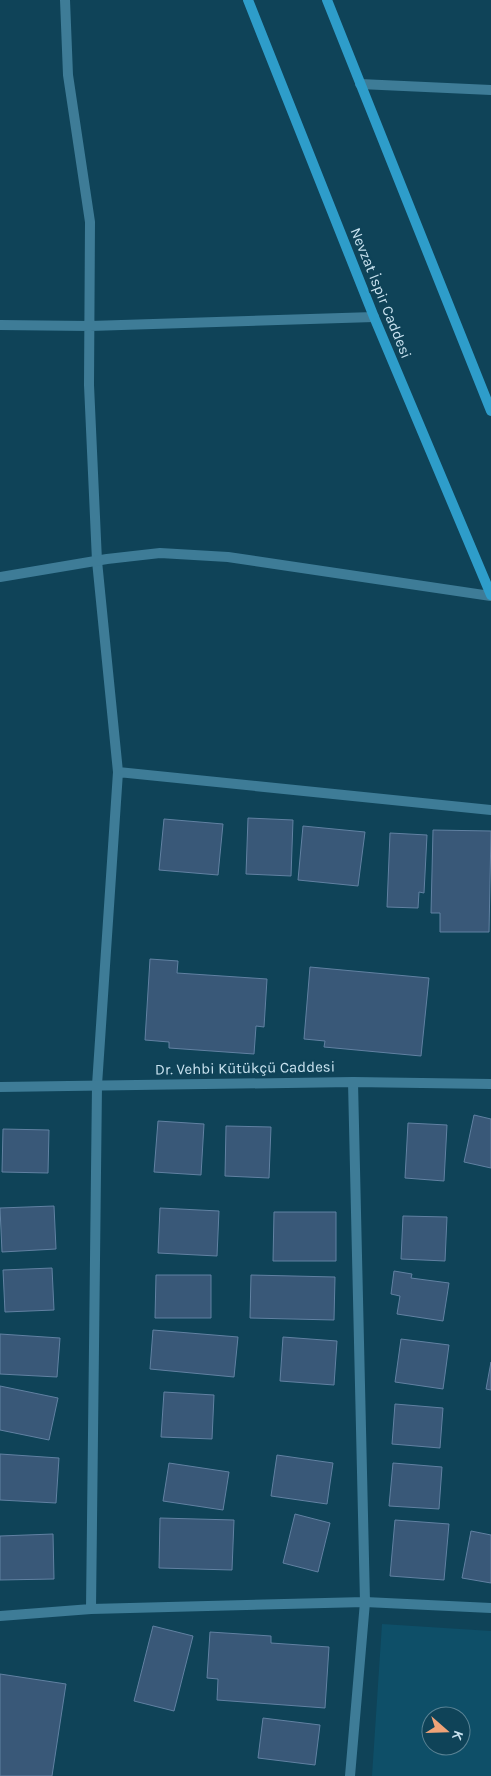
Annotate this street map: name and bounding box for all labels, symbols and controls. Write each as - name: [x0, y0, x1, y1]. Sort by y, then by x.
- street label: Nevzat İspir Caddesi: [346, 225, 416, 361]
- street label: Dr. Vehbi Kütükçü Caddesi: [155, 1057, 335, 1079]
- north arrow: [421, 1706, 471, 1756]
- text: K: [448, 1728, 467, 1743]

